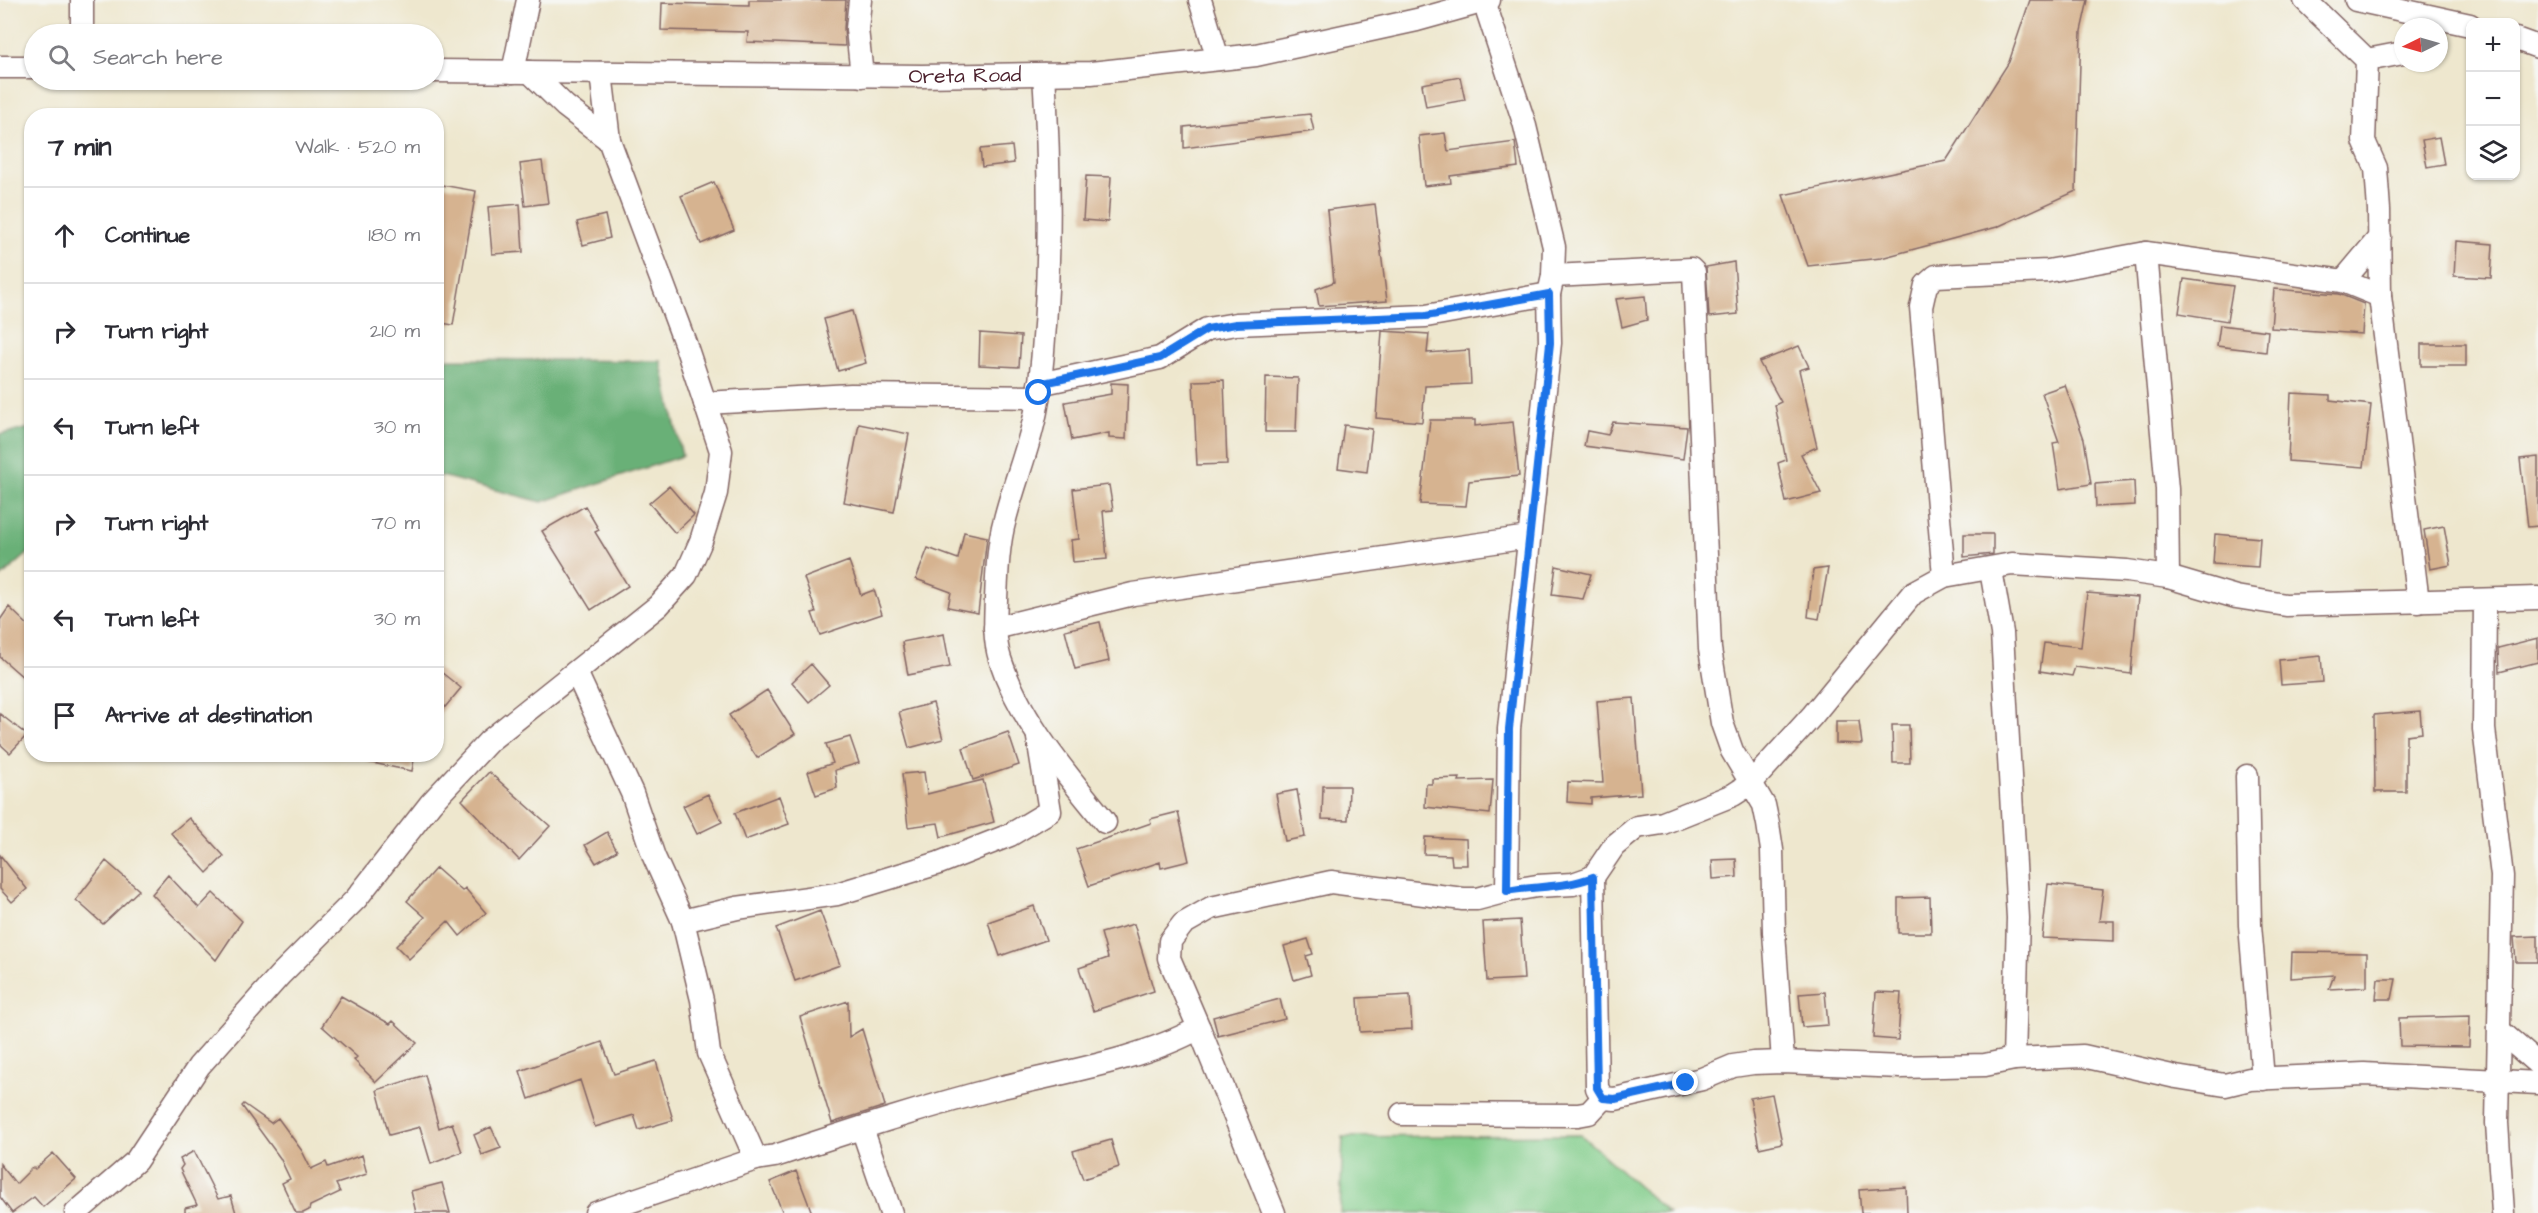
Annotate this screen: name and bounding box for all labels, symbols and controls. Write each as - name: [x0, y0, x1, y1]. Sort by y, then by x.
- north arrow: [2394, 18, 2448, 72]
- map controls: [2466, 18, 2520, 180]
- button: +: [2466, 18, 2520, 72]
- search box: [24, 24, 444, 90]
- icon: search: [45, 41, 78, 74]
- text: Search here: [93, 42, 223, 73]
- street label: Oreta Road: [908, 60, 1022, 91]
- button: −: [2466, 72, 2520, 126]
- button: layers: [2466, 126, 2520, 180]
- text: 7 min: [48, 129, 112, 165]
- text: Walk · 520 m: [295, 133, 420, 161]
- icon: ahead: [48, 219, 81, 252]
- text: Continue: [105, 220, 190, 251]
- text: 180 m: [368, 221, 420, 249]
- icon: right: [48, 315, 81, 348]
- text: Turn right: [105, 316, 208, 347]
- text: 210 m: [370, 317, 420, 345]
- route start: [1025, 379, 1051, 405]
- icon: left: [48, 411, 81, 444]
- text: Turn left: [105, 412, 199, 443]
- text: 30 m: [374, 413, 420, 441]
- icon: right: [48, 507, 81, 540]
- text: Turn right: [105, 508, 208, 539]
- text: 70 m: [372, 509, 420, 537]
- icon: left: [48, 603, 81, 636]
- text: Turn left: [105, 604, 199, 635]
- text: 30 m: [374, 605, 420, 633]
- icon: arrive: [48, 699, 81, 732]
- text: Arrive at destination: [105, 700, 312, 731]
- route end: [1672, 1069, 1698, 1095]

